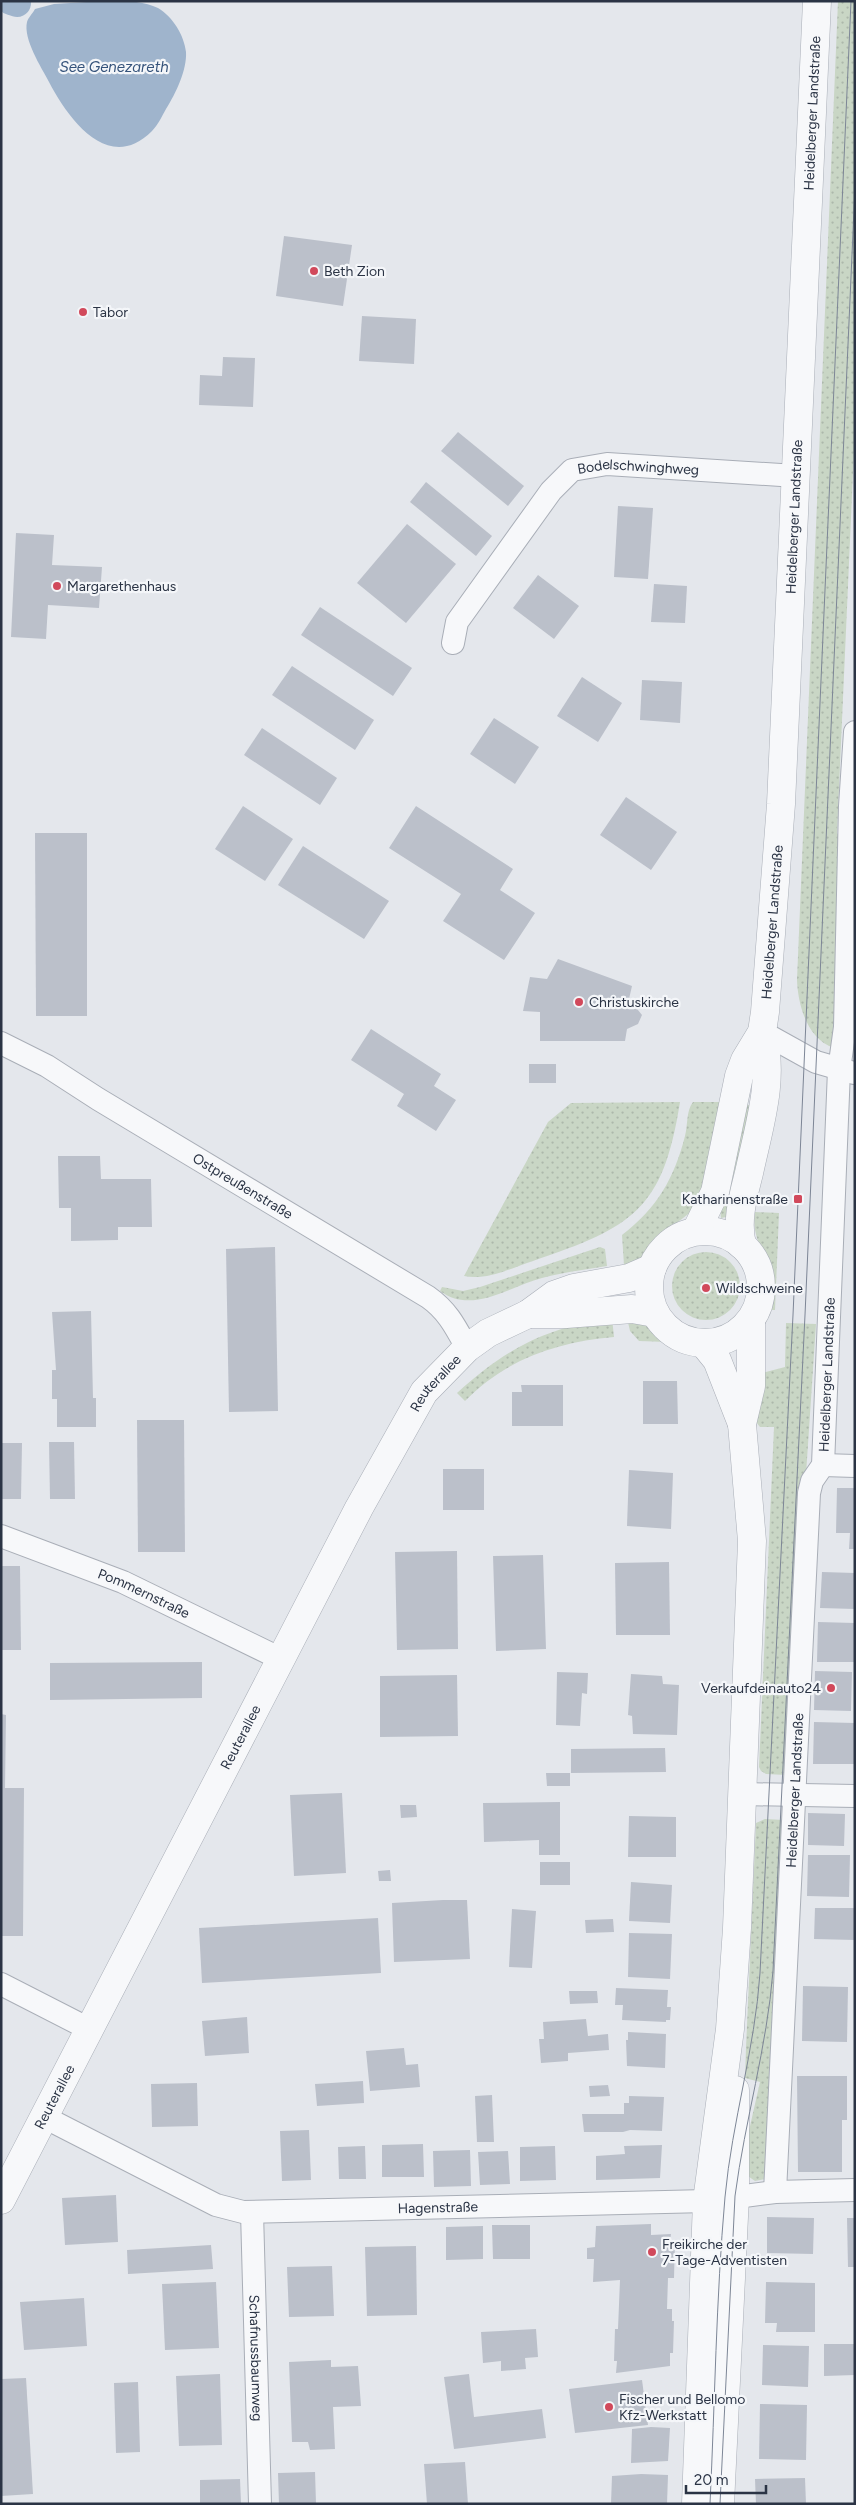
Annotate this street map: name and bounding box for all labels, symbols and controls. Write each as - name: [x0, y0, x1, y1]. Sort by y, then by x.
- street label: Heidelberger Landstraße: [801, 35, 824, 191]
- water label: See Genezareth: [59, 58, 169, 76]
- place label: Beth Zion: [324, 263, 385, 280]
- marker: Beth Zion: [308, 265, 320, 277]
- place label: Tabor: [93, 304, 128, 321]
- marker: Tabor: [77, 306, 89, 318]
- street label: Heidelberger Landstraße: [782, 439, 806, 595]
- street label: Bodelschwinghweg: [576, 456, 700, 479]
- place label: Margarethenhaus: [67, 578, 176, 595]
- marker: Margarethenhaus: [51, 580, 63, 592]
- street label: Heidelberger Landstraße: [758, 844, 787, 1000]
- place label: Christuskirche: [589, 994, 679, 1011]
- marker: Christuskirche: [573, 996, 585, 1008]
- street label: Ostpreußenstraße: [189, 1150, 296, 1223]
- place label: Katharinenstraße: [682, 1191, 788, 1208]
- marker: Katharinenstraße: [792, 1193, 804, 1205]
- place label: Wildschweine: [716, 1280, 803, 1297]
- marker: Wildschweine: [700, 1282, 712, 1294]
- street label: Heidelberger Landstraße: [816, 1297, 839, 1452]
- street label: Reuterallee: [407, 1351, 465, 1415]
- street label: Pommernstraße: [95, 1565, 193, 1622]
- place label: Verkaufdeinauto24: [701, 1680, 821, 1697]
- marker: Verkaufdeinauto24: [825, 1682, 837, 1694]
- street label: Reuterallee: [217, 1702, 265, 1773]
- street label: Heidelberger Landstraße: [783, 1712, 807, 1868]
- street label: Reuterallee: [31, 2062, 79, 2132]
- street label: Hagenstraße: [397, 2198, 479, 2217]
- place label: Freikirche der 7-Tage-Adventisten: [662, 2236, 787, 2269]
- marker: Freikirche der 7-Tage-Adventisten: [646, 2246, 658, 2258]
- street label: Schafnussbaumweg: [245, 2294, 266, 2422]
- place label: Fischer und Bellomo Kfz-Werkstatt: [619, 2391, 745, 2424]
- marker: Fischer und Bellomo Kfz-Werkstatt: [603, 2401, 615, 2413]
- scale bar: [686, 2462, 766, 2494]
- text: 20 m: [694, 2471, 728, 2489]

